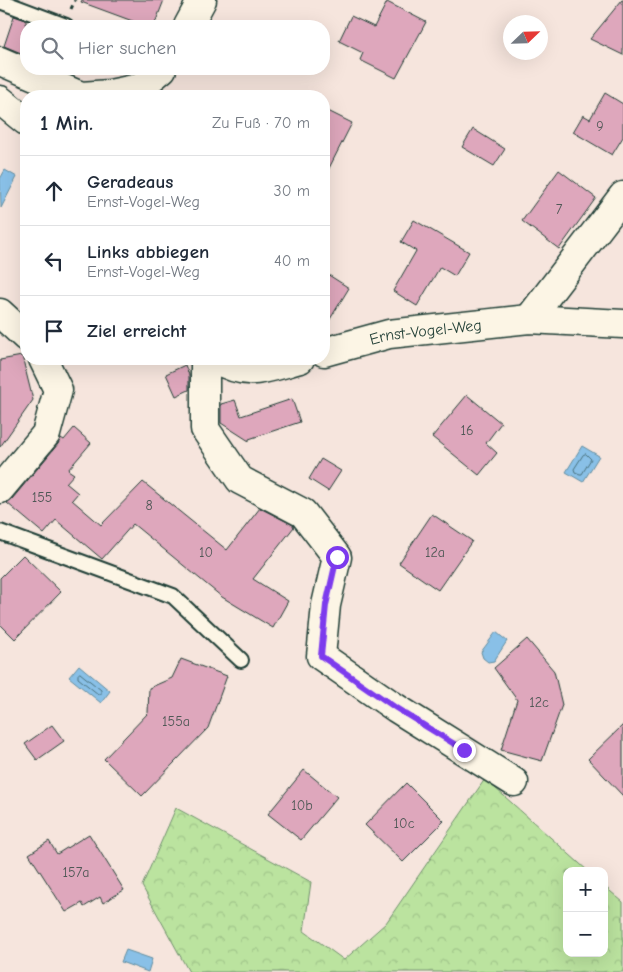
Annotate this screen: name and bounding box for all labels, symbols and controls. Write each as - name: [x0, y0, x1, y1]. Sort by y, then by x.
- north arrow: [503, 15, 548, 60]
- search box: [20, 20, 330, 75]
- icon: search: [38, 34, 66, 62]
- text: Hier suchen: [78, 37, 176, 59]
- text: 1 Min.: [40, 111, 93, 135]
- text: Zu Fuß · 70 m: [212, 114, 310, 132]
- house number: 9: [596, 118, 604, 135]
- text: Geradeaus: [87, 171, 173, 193]
- icon: ahead: [40, 177, 68, 205]
- text: 30 m: [274, 182, 310, 200]
- text: Ernst-Vogel-Weg: [87, 193, 200, 211]
- house number: 7: [556, 201, 563, 218]
- text: Links abbiegen: [87, 241, 209, 263]
- icon: left: [40, 247, 68, 275]
- text: 40 m: [274, 252, 310, 270]
- text: Ernst-Vogel-Weg: [87, 263, 200, 281]
- street label: Ernst-Vogel-Weg: [368, 316, 483, 349]
- icon: arrive: [40, 317, 68, 345]
- text: Ziel erreicht: [87, 320, 186, 342]
- house number: 16: [460, 422, 474, 439]
- house number: 155: [32, 489, 52, 506]
- house number: 8: [145, 497, 153, 514]
- house number: 10: [199, 544, 213, 561]
- house number: 12a: [425, 544, 445, 561]
- route start: [326, 546, 349, 569]
- house number: 12c: [529, 694, 549, 711]
- house number: 155a: [162, 713, 190, 730]
- route end: [453, 739, 476, 762]
- house number: 10b: [291, 797, 313, 814]
- house number: 10c: [394, 815, 415, 832]
- house number: 157a: [63, 864, 89, 881]
- map controls: [563, 867, 608, 957]
- button: +: [563, 867, 608, 912]
- button: −: [563, 912, 608, 957]

